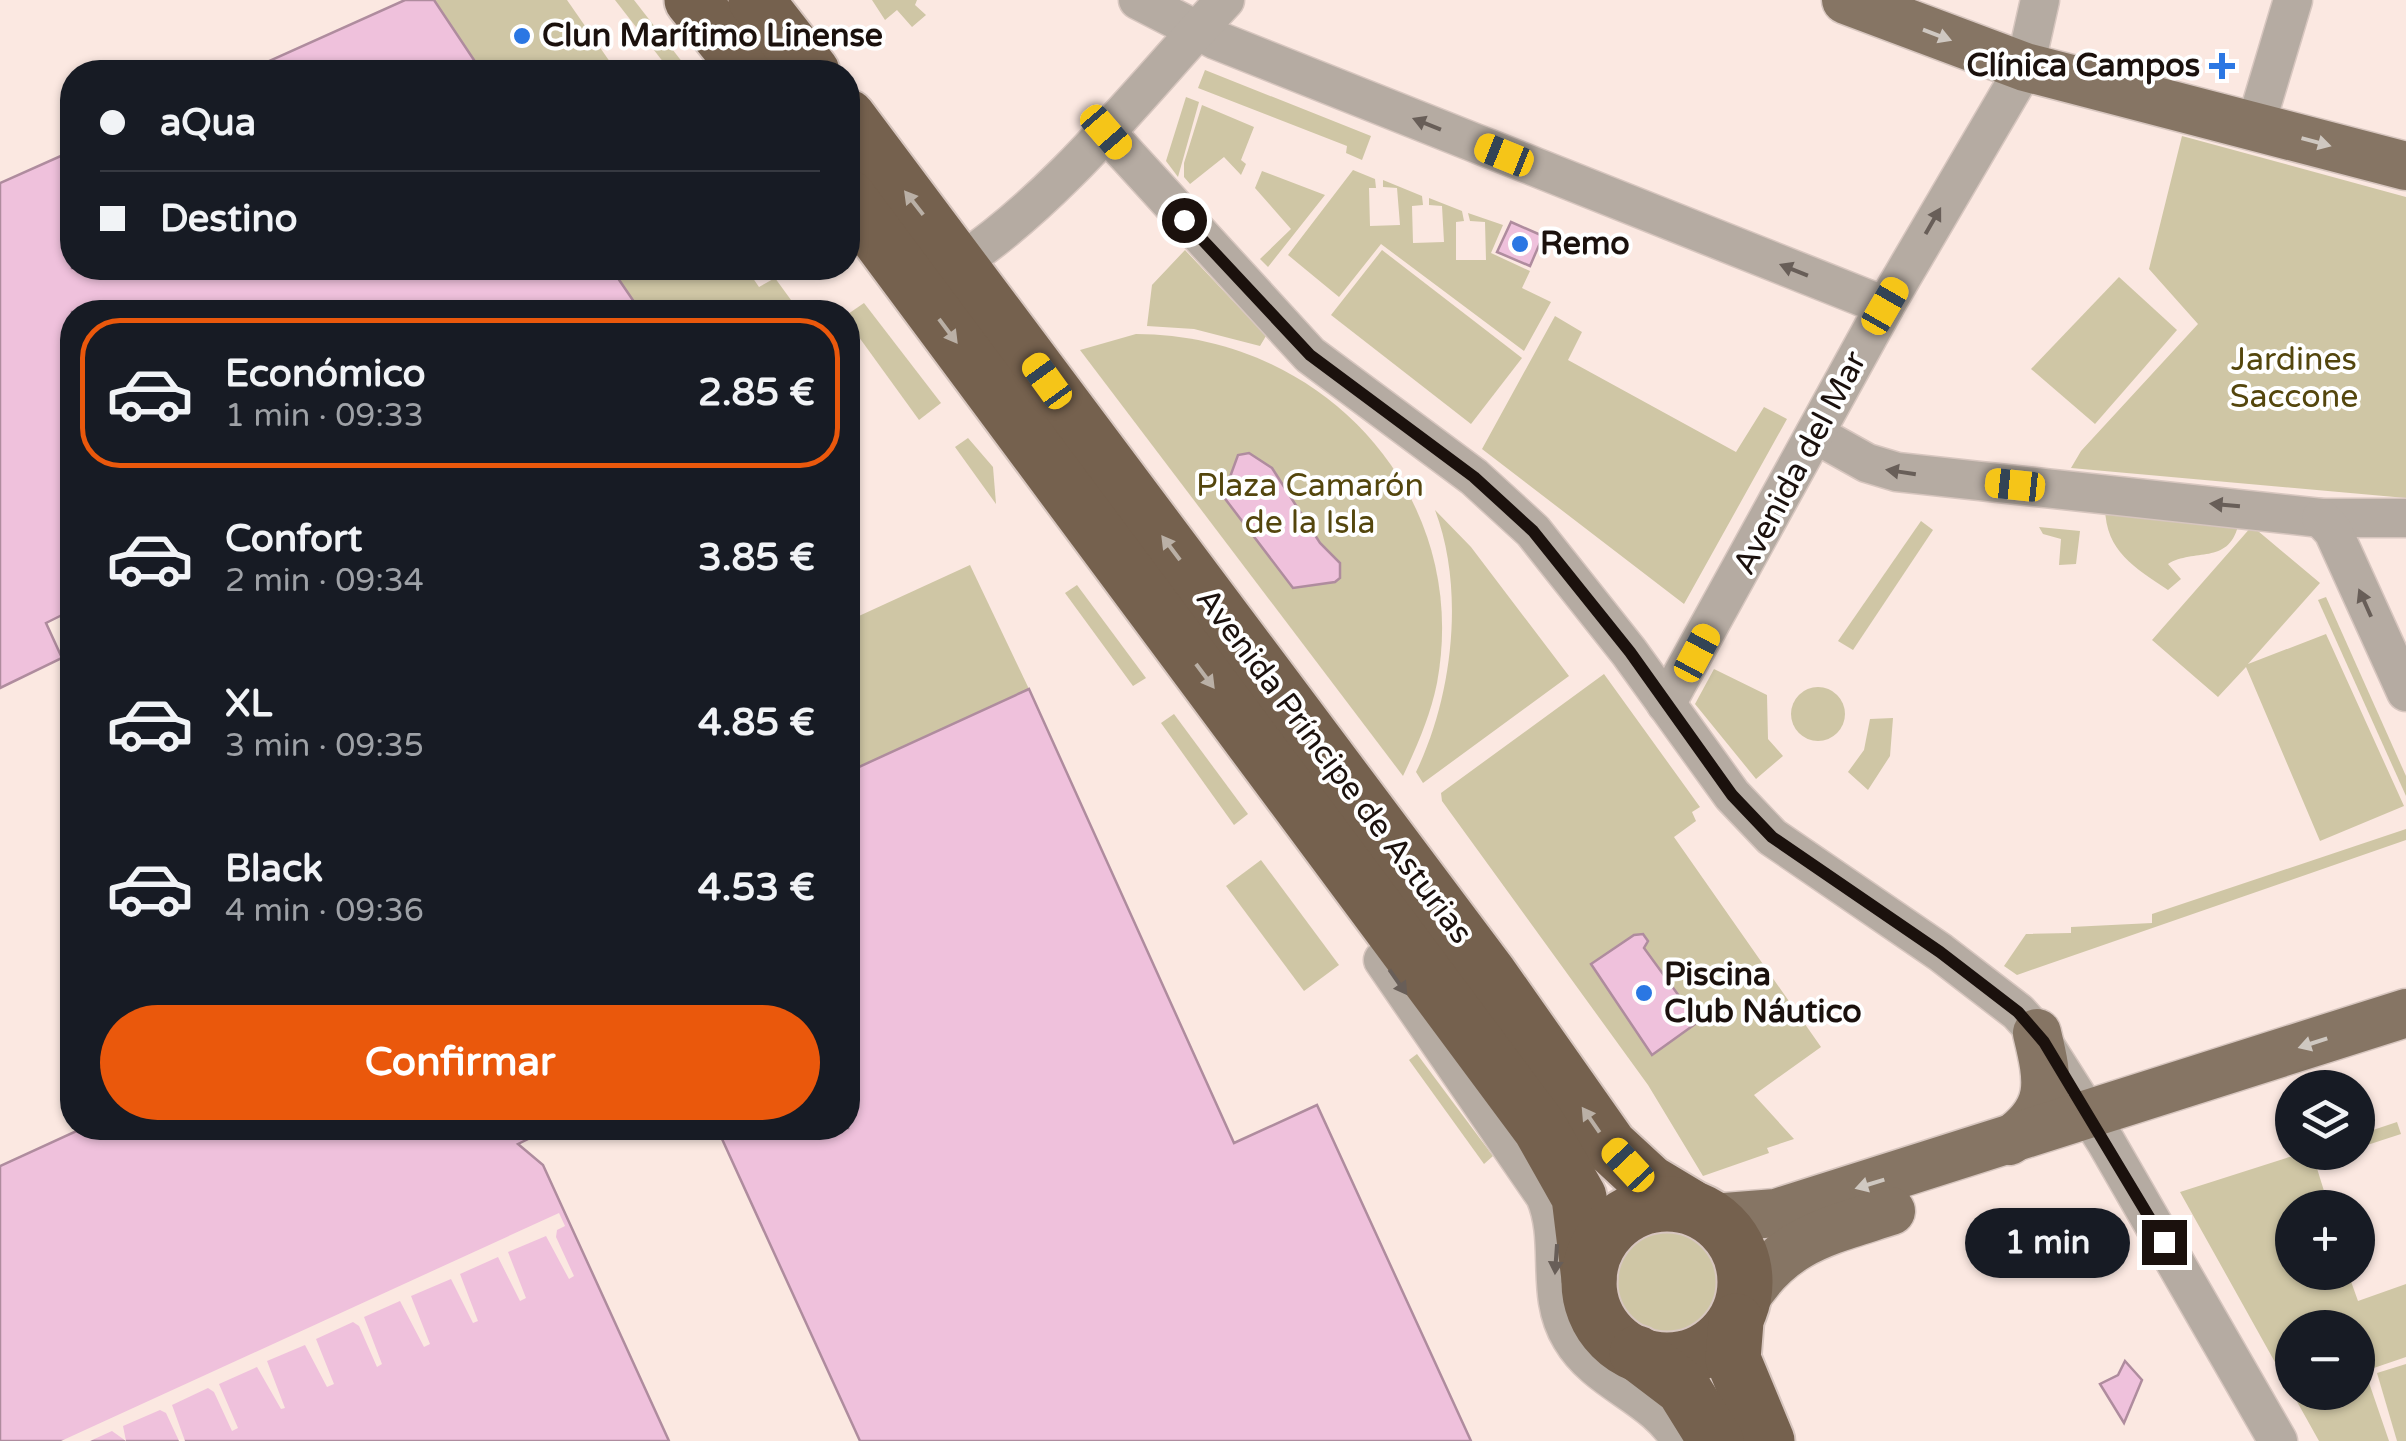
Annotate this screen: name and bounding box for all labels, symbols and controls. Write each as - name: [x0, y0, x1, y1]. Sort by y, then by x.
- place label: Clun Marítimo Linense: [542, 17, 883, 55]
- marker: Clun Marítimo Linense: [511, 25, 533, 47]
- one-way arrow: [1922, 28, 1952, 44]
- place label: Clínica Campos: [1966, 47, 2200, 85]
- marker: Clínica Campos: [2209, 53, 2235, 79]
- text: aQua: [160, 100, 256, 146]
- car: [1075, 100, 1137, 164]
- one-way arrow: [1412, 116, 1442, 132]
- car: [1471, 130, 1537, 180]
- one-way arrow: [2301, 135, 2332, 151]
- one-way arrow: [904, 190, 924, 216]
- text: Destino: [160, 196, 298, 242]
- route start: [1162, 198, 1207, 243]
- one-way arrow: [1925, 207, 1942, 236]
- place label: Remo: [1540, 225, 1630, 263]
- marker: Remo: [1509, 233, 1531, 255]
- one-way arrow: [1779, 262, 1809, 277]
- car: [1857, 273, 1913, 339]
- one-way arrow: [937, 318, 957, 344]
- park label: Jardines Saccone: [2230, 341, 2358, 416]
- street label: Avenida del Mar: [1725, 344, 1875, 581]
- icon: car: [105, 348, 195, 438]
- car: [1017, 348, 1077, 414]
- text: Económico: [225, 351, 426, 397]
- text: 2.85 €: [698, 370, 815, 416]
- text: 1 min · 09:33: [225, 397, 424, 435]
- one-way arrow: [1885, 464, 1917, 479]
- park label: Plaza Camarón de la Isla: [1196, 467, 1424, 542]
- car: [1984, 467, 2046, 503]
- one-way arrow: [2208, 497, 2240, 513]
- icon: car: [105, 513, 195, 603]
- text: Confort: [225, 516, 362, 562]
- text: 3.85 €: [698, 535, 815, 581]
- one-way arrow: [1162, 535, 1182, 561]
- text: 2 min · 09:34: [225, 562, 424, 600]
- street label: Avenida Príncipe de Asturias: [1188, 581, 1480, 951]
- one-way arrow: [2357, 588, 2374, 617]
- car: [1670, 619, 1724, 687]
- one-way arrow: [1195, 663, 1215, 689]
- icon: car: [105, 678, 195, 768]
- text: XL: [225, 681, 272, 727]
- text: 4.85 €: [698, 700, 815, 746]
- text: 3 min · 09:35: [225, 727, 424, 765]
- icon: car: [105, 843, 195, 933]
- text: Black: [225, 846, 323, 892]
- text: 4.53 €: [698, 865, 815, 911]
- text: 4 min · 09:36: [225, 892, 424, 930]
- place label: Piscina Club Náutico: [1664, 956, 1862, 1031]
- one-way arrow: [1388, 969, 1407, 995]
- marker: Piscina Club Náutico: [1633, 982, 1655, 1004]
- button: Confirmar: [100, 1005, 820, 1120]
- one-way arrow: [2297, 1036, 2328, 1051]
- map controls: [2275, 1070, 2375, 1410]
- button: layers: [2275, 1070, 2375, 1170]
- one-way arrow: [1582, 1107, 1601, 1133]
- car: [1597, 1133, 1659, 1197]
- one-way arrow: [1854, 1177, 1885, 1192]
- button: +: [2275, 1190, 2375, 1290]
- callout: 1 min: [1964, 1207, 2129, 1277]
- route end: [2142, 1220, 2187, 1265]
- text: 1 min: [2005, 1224, 2090, 1262]
- one-way arrow: [1548, 1244, 1564, 1276]
- button: −: [2275, 1310, 2375, 1410]

